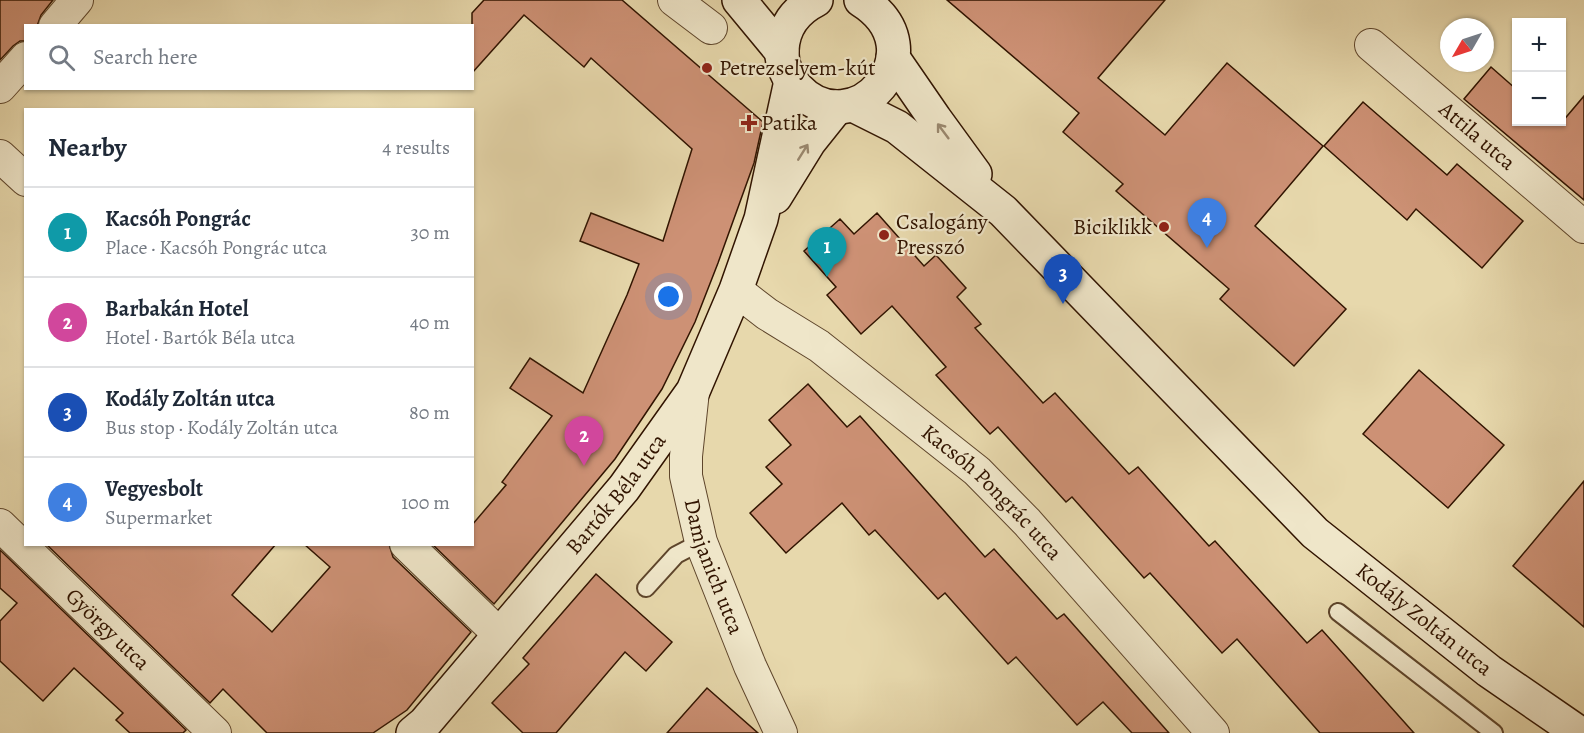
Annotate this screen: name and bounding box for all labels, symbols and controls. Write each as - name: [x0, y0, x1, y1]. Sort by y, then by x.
- north arrow: [1440, 18, 1494, 72]
- map controls: [1512, 18, 1566, 126]
- button: +: [1512, 18, 1566, 72]
- search box: [24, 24, 474, 90]
- icon: search: [45, 41, 78, 74]
- text: Search here: [93, 42, 198, 72]
- place label: Petrezselyem-kút: [719, 53, 876, 83]
- marker: Petrezselyem-kút: [700, 61, 714, 75]
- button: −: [1512, 72, 1566, 126]
- street label: Attila utca: [1432, 94, 1523, 178]
- place label: Patika: [761, 108, 818, 138]
- marker: Patika: [742, 116, 756, 130]
- one-way arrow: [937, 123, 949, 139]
- text: Nearby: [48, 130, 127, 165]
- text: 4 results: [382, 134, 450, 161]
- one-way arrow: [798, 144, 810, 161]
- pin: 4: [1188, 198, 1226, 248]
- text: Kacsóh Pongrác: [105, 204, 251, 234]
- place label: Csalogány Presszó: [896, 207, 988, 262]
- place label: Biciklikk: [1073, 212, 1152, 242]
- text: 1: [64, 219, 71, 246]
- text: 30 m: [410, 219, 450, 246]
- marker: Biciklikk: [1157, 220, 1171, 234]
- pin: 1: [808, 228, 846, 277]
- marker: Csalogány Presszó: [877, 228, 891, 242]
- text: Place · Kacsóh Pongrác utca: [105, 234, 327, 261]
- pin: 3: [1044, 254, 1082, 304]
- your location: [654, 282, 683, 311]
- text: Barbakán Hotel: [105, 294, 248, 324]
- text: 2: [63, 309, 72, 336]
- text: 40 m: [410, 309, 450, 336]
- text: Hotel · Bartók Béla utca: [105, 324, 295, 351]
- text: Kodály Zoltán utca: [105, 384, 275, 414]
- text: 3: [63, 399, 72, 426]
- text: 80 m: [409, 399, 450, 426]
- text: Bus stop · Kodály Zoltán utca: [105, 414, 338, 441]
- pin: 2: [564, 416, 604, 466]
- street label: Kacsóh Pongrác utca: [915, 418, 1069, 567]
- street label: Bartók Béla utca: [559, 427, 674, 561]
- text: Vegyesbolt: [105, 474, 203, 504]
- text: 4: [63, 489, 72, 516]
- text: 100 m: [401, 489, 450, 516]
- street label: Damjanich utca: [677, 496, 751, 639]
- text: Supermarket: [105, 504, 212, 531]
- street label: Kodály Zoltán utca: [1349, 556, 1499, 683]
- street label: György utca: [59, 581, 157, 678]

